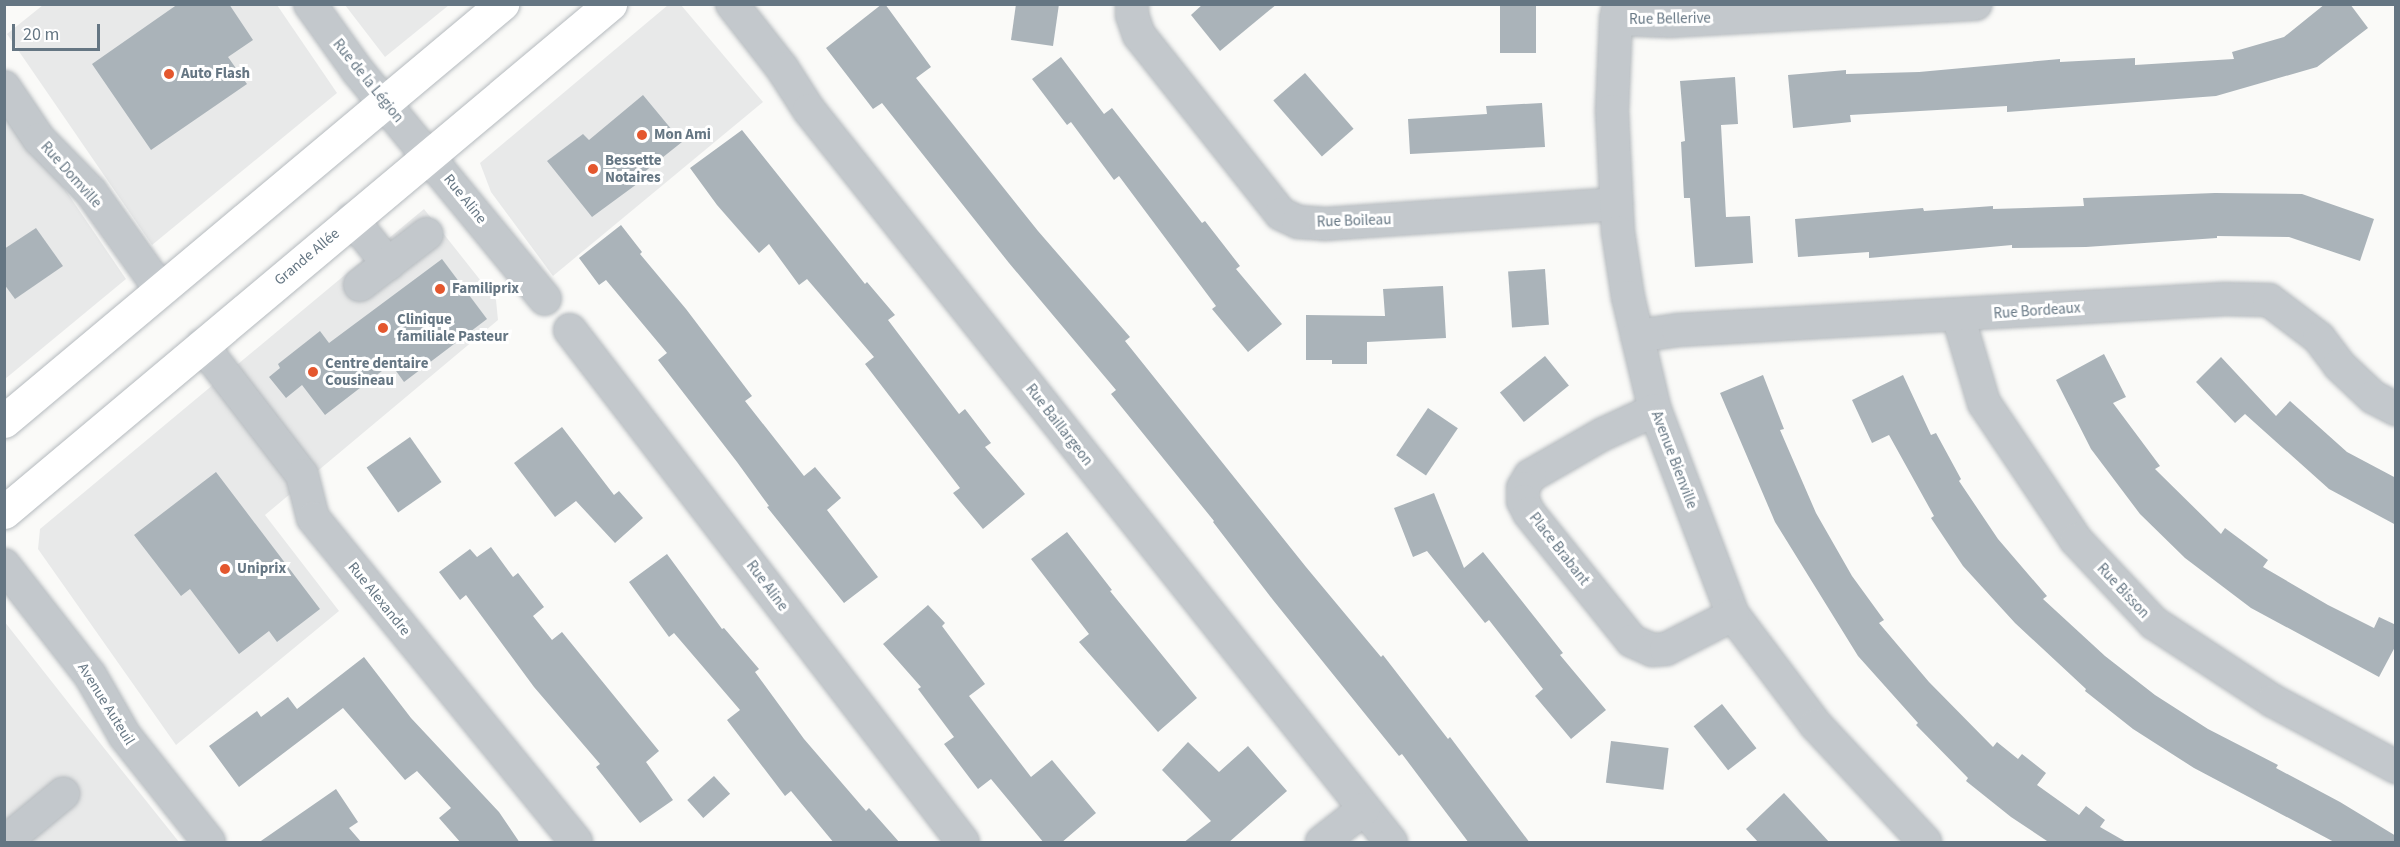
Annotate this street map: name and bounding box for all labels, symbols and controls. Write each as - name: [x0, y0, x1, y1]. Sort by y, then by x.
- street label: Rue Bellerive: [1629, 9, 1711, 29]
- scale bar: [15, 12, 104, 50]
- text: 20 m: [23, 22, 59, 47]
- street label: Rue de la Légion: [329, 36, 407, 126]
- place label: Auto Flash: [181, 65, 250, 83]
- marker: Auto Flash: [162, 67, 176, 81]
- place label: Mon Ami: [654, 126, 711, 144]
- marker: Mon Ami: [635, 128, 649, 142]
- street label: Rue Domville: [37, 138, 105, 212]
- place label: Bessette Notaires: [605, 151, 661, 186]
- marker: Bessette Notaires: [586, 162, 600, 176]
- street label: Rue Aline: [440, 171, 490, 227]
- street label: Rue Boileau: [1316, 211, 1392, 231]
- street label: Grande Allée: [271, 225, 343, 289]
- place label: Familiprix: [452, 280, 519, 298]
- marker: Familiprix: [433, 282, 447, 296]
- street label: Rue Bordeaux: [1993, 299, 2081, 323]
- place label: Clinique familiale Pasteur: [397, 310, 509, 345]
- marker: Clinique familiale Pasteur: [374, 319, 392, 337]
- place label: Centre dentaire Cousineau: [325, 354, 428, 389]
- marker: Centre dentaire Cousineau: [306, 365, 320, 379]
- street label: Rue Baillargeon: [1022, 381, 1096, 469]
- street label: Avenue Bienville: [1647, 409, 1701, 511]
- street label: Place Brabant: [1525, 509, 1593, 589]
- street label: Rue Aline: [742, 557, 792, 615]
- street label: Rue Alexandre: [344, 559, 414, 639]
- place label: Uniprix: [237, 560, 286, 578]
- street label: Rue Bisson: [2093, 560, 2153, 622]
- marker: Uniprix: [218, 562, 232, 576]
- street label: Avenue Auteuil: [74, 660, 138, 748]

